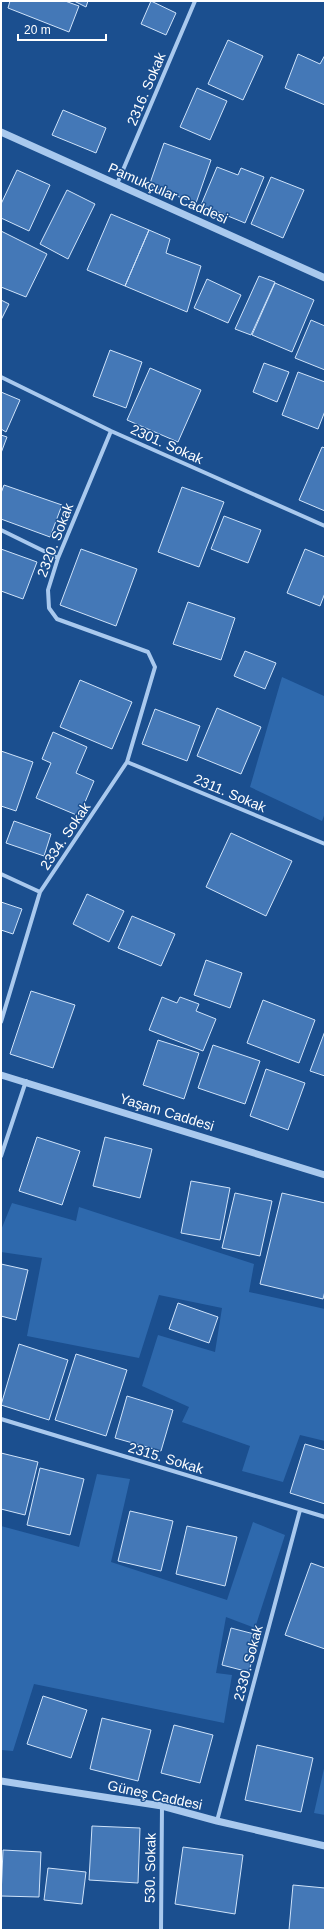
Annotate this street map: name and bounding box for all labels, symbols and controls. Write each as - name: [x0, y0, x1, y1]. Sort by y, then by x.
- scale bar: [18, 16, 106, 42]
- text: 20 m: [24, 23, 51, 37]
- street label: 2316. Sokak: [123, 49, 169, 128]
- street label: Pamukçular Caddesi: [106, 159, 230, 227]
- street label: 2301. Sokak: [128, 421, 207, 468]
- street label: 2320. Sokak: [34, 500, 77, 579]
- street label: 2311. Sokak: [192, 771, 269, 816]
- street label: 2334. Sokak: [37, 798, 94, 873]
- street label: Yaşam Caddesi: [118, 1090, 216, 1134]
- street label: 2315. Sokak: [126, 1439, 207, 1477]
- street label: 2330. Sokak: [230, 1622, 266, 1703]
- street label: Güneş Caddesi: [106, 1777, 204, 1813]
- street label: 530. Sokak: [141, 1832, 159, 1903]

